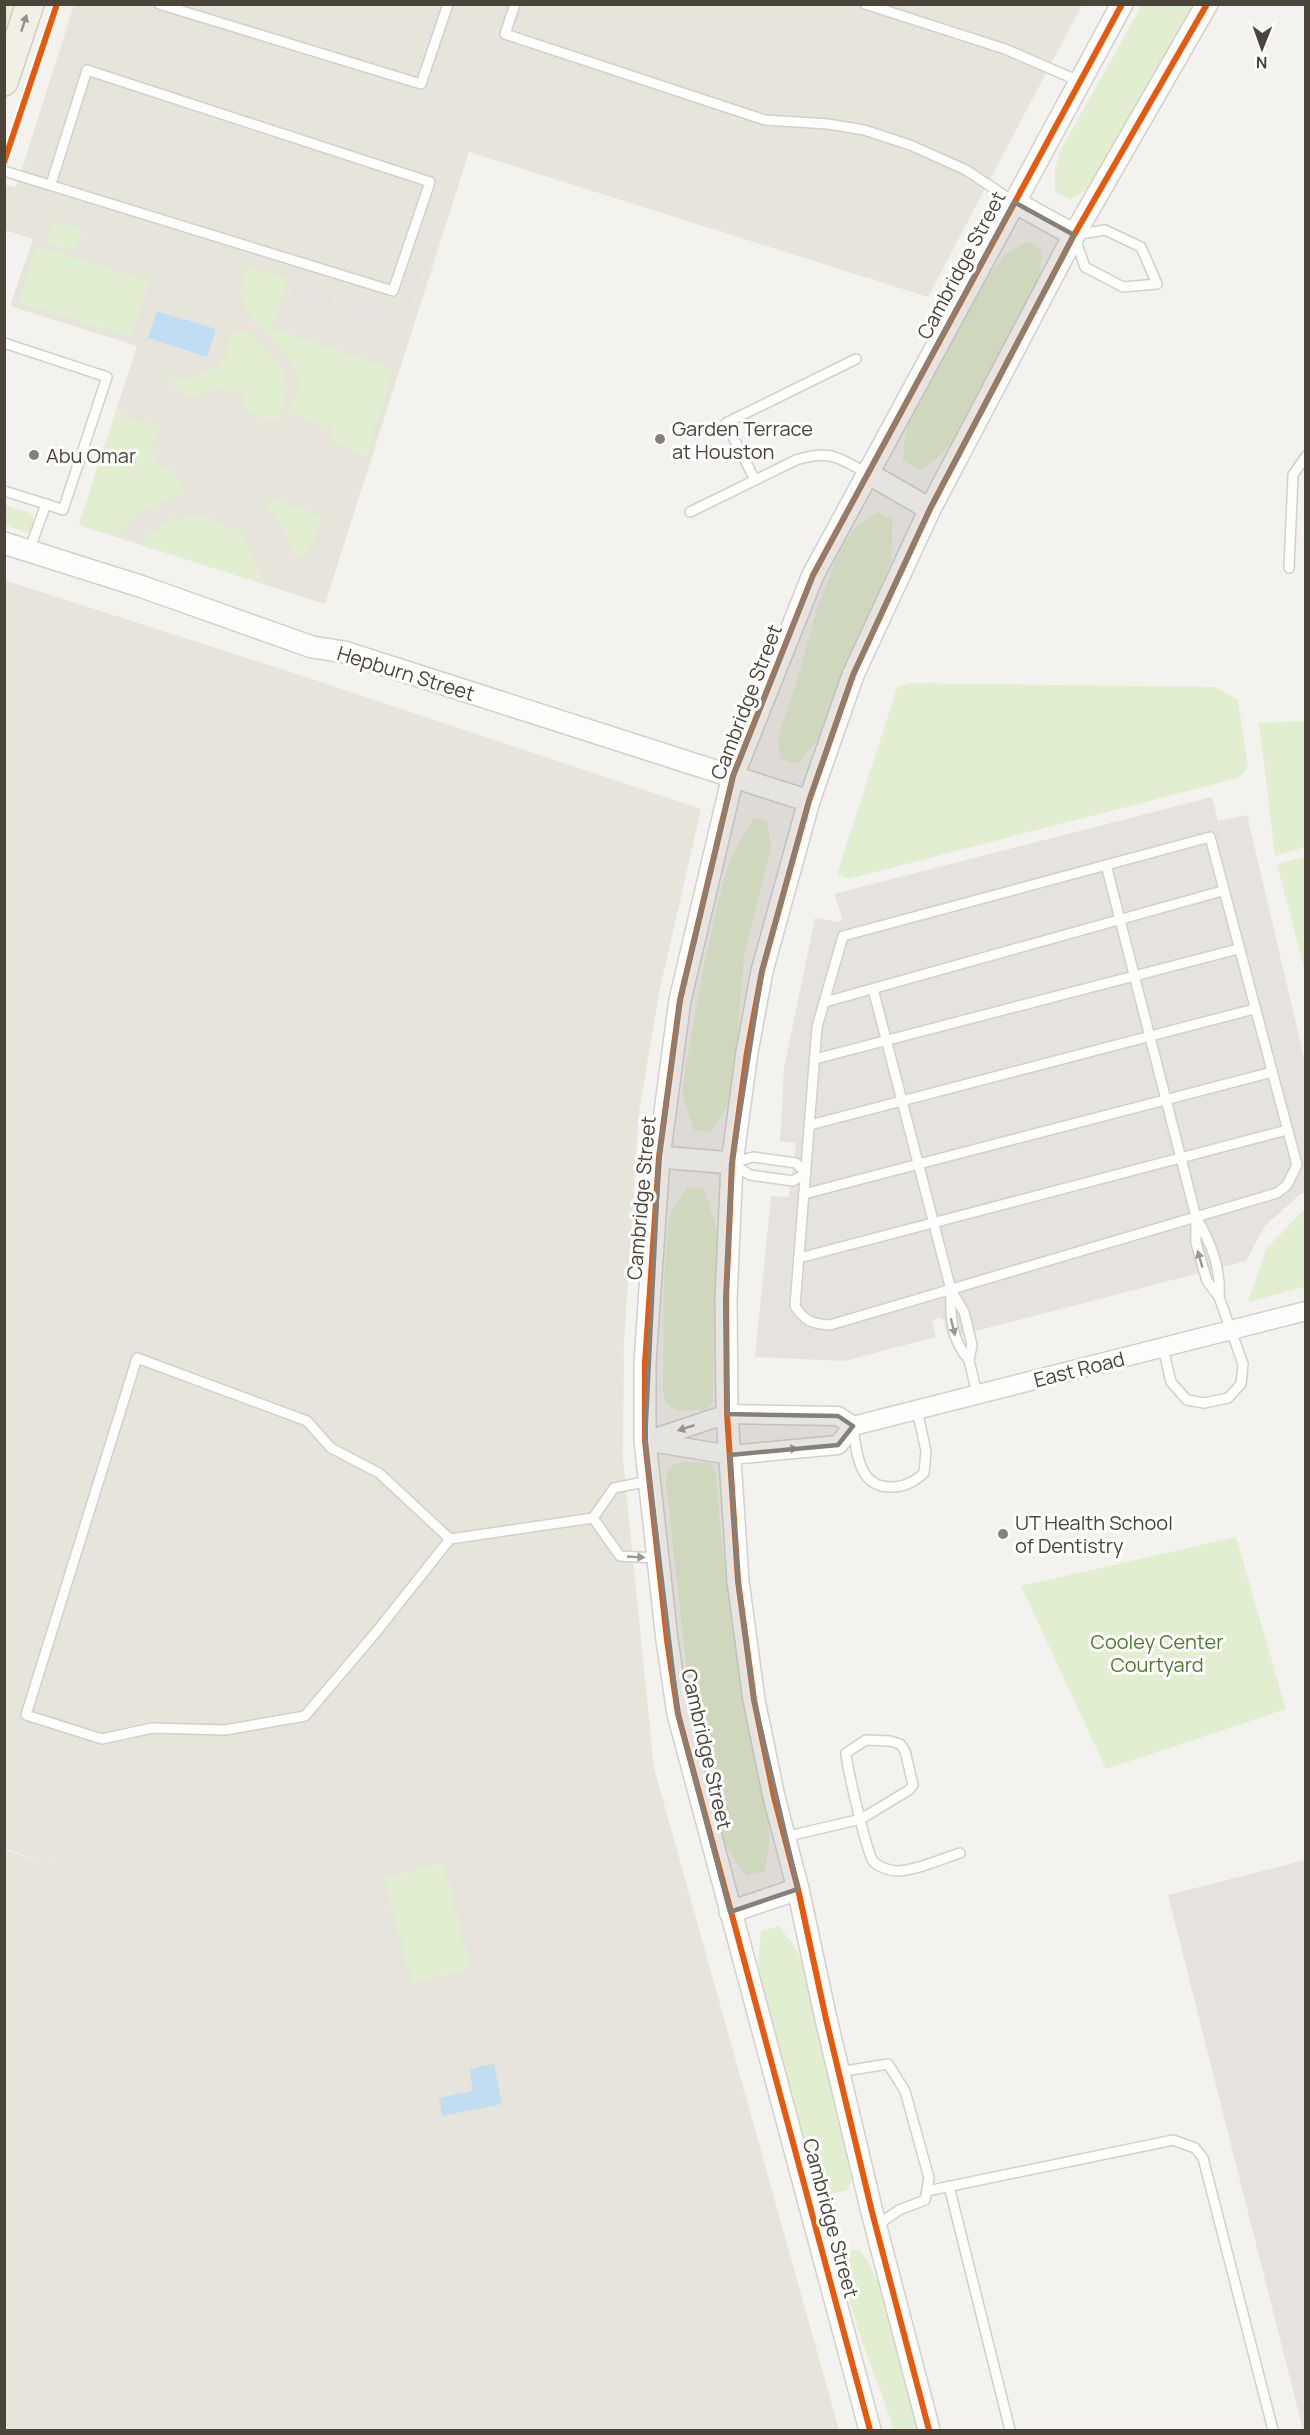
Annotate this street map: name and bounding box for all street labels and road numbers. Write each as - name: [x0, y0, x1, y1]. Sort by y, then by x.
- street label: Cambridge Street: [911, 186, 1011, 344]
- street label: Cambridge Street: [704, 620, 788, 784]
- street label: Hepburn Street: [334, 639, 478, 707]
- street label: Cambridge Street: [620, 1115, 662, 1281]
- street label: East Road: [1031, 1345, 1127, 1393]
- street label: Cambridge Street: [675, 1666, 739, 1832]
- street label: Cambridge Street: [797, 2135, 865, 2301]

